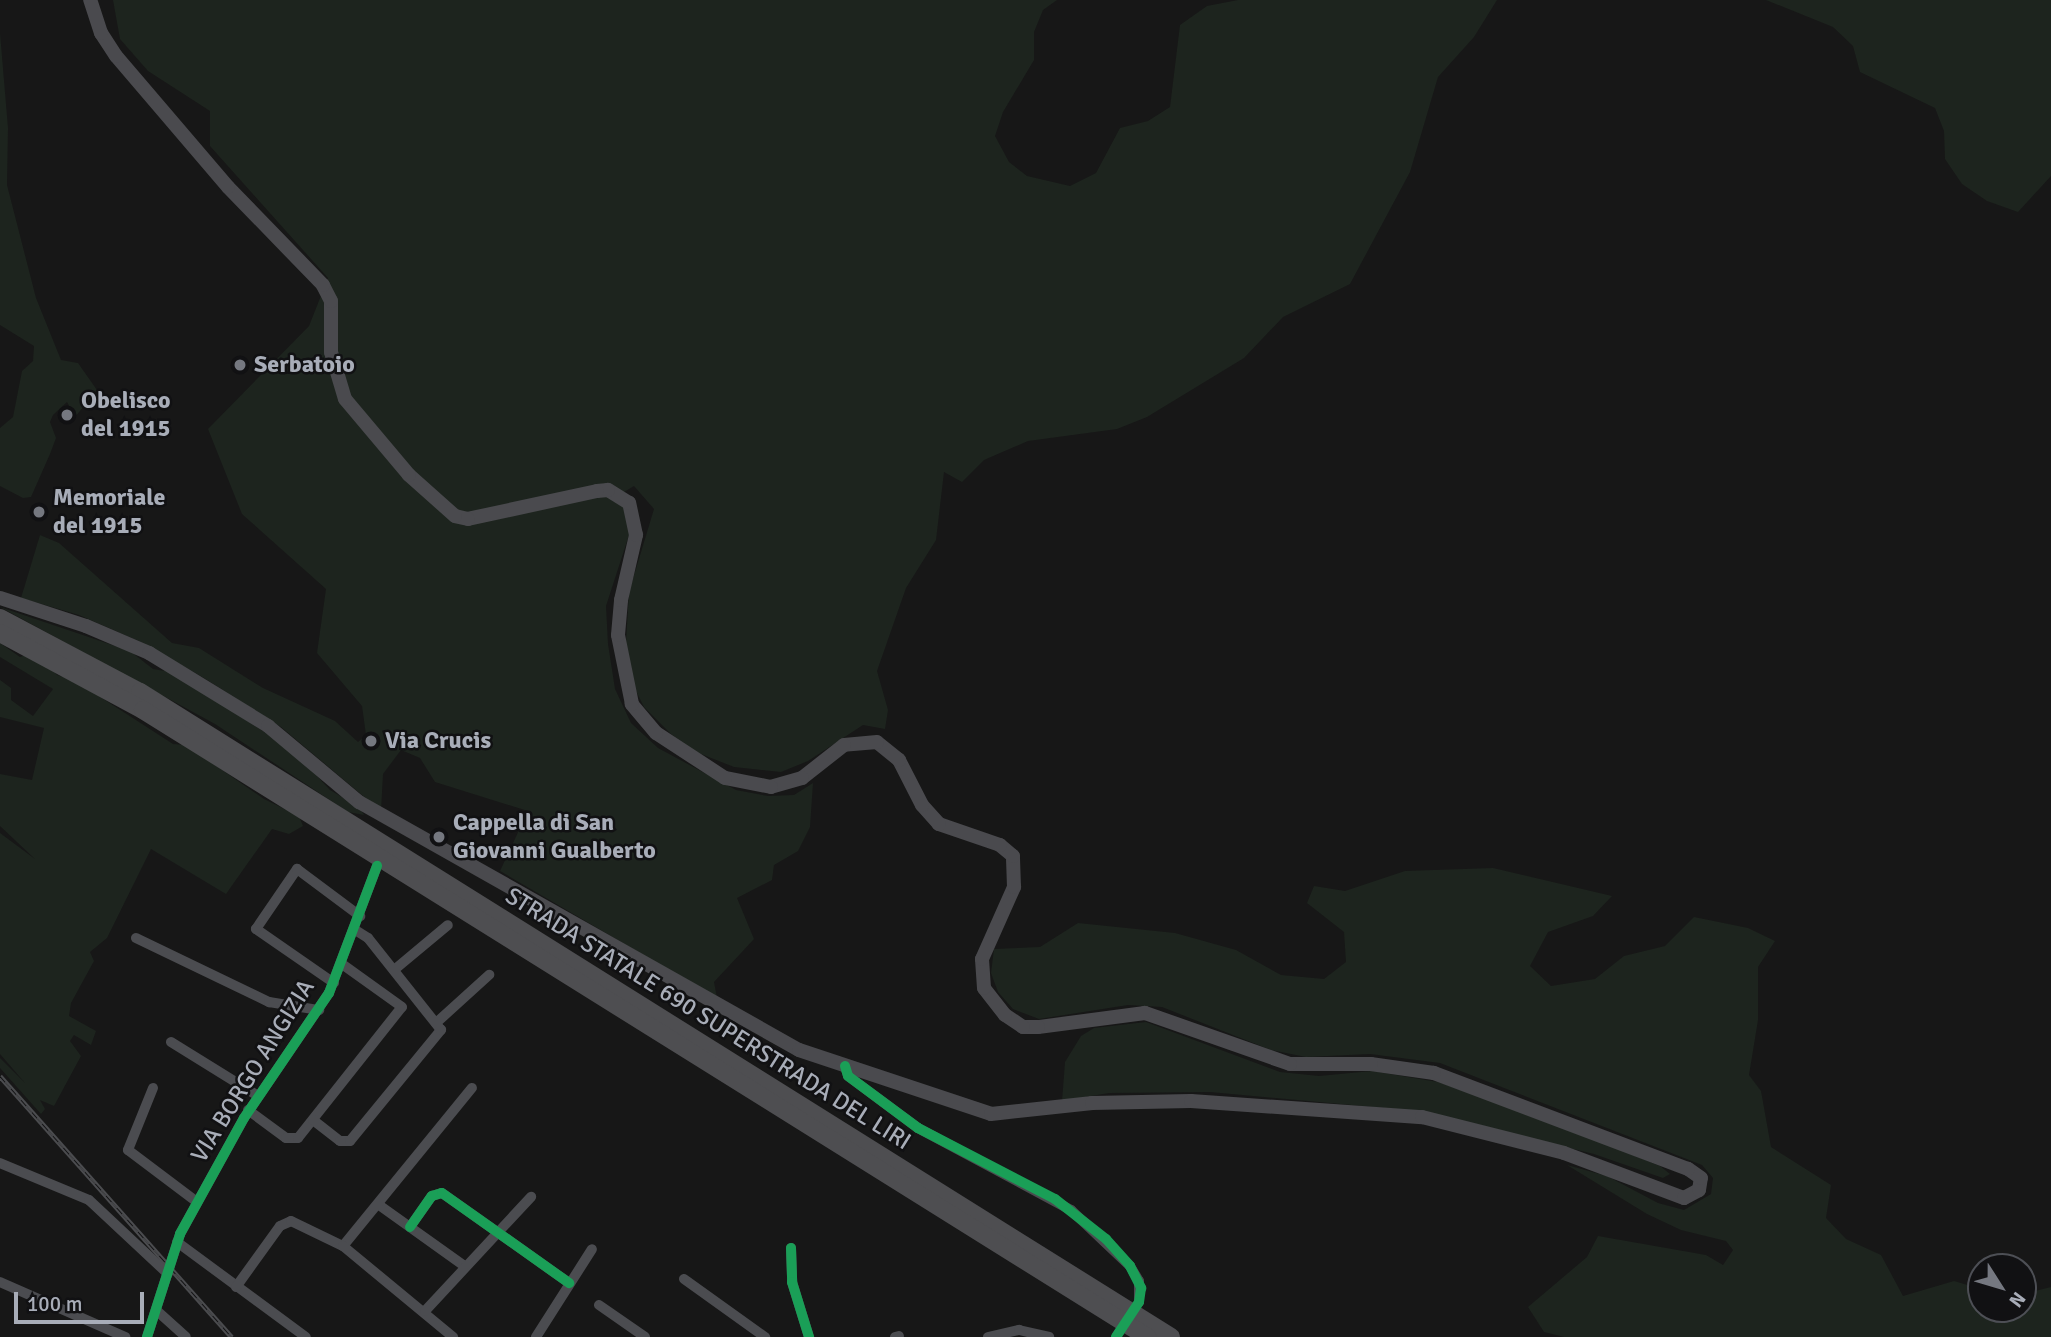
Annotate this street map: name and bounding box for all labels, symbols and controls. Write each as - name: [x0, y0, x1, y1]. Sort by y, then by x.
- place label: Serbatoio: [254, 351, 355, 379]
- marker: Serbatoio: [232, 357, 248, 373]
- place label: Obelisco del 1915: [81, 387, 170, 443]
- marker: Obelisco del 1915: [59, 407, 75, 423]
- place label: Memoriale del 1915: [53, 484, 165, 540]
- marker: Memoriale del 1915: [31, 504, 47, 520]
- place label: Via Crucis: [385, 727, 491, 755]
- marker: Via Crucis: [363, 733, 379, 749]
- place label: Cappella di San Giovanni Gualberto: [453, 809, 656, 865]
- marker: Cappella di San Giovanni Gualberto: [431, 829, 447, 845]
- street label: STRADA STATALE 690 SUPERSTRADA DEL LIRI: [500, 882, 916, 1156]
- street label: VIA BORGO ANGIZIA: [185, 974, 321, 1168]
- north arrow: [1967, 1253, 2037, 1323]
- scale bar: [18, 1278, 147, 1322]
- text: N: [2004, 1287, 2031, 1312]
- text: 100 m: [27, 1291, 82, 1317]

